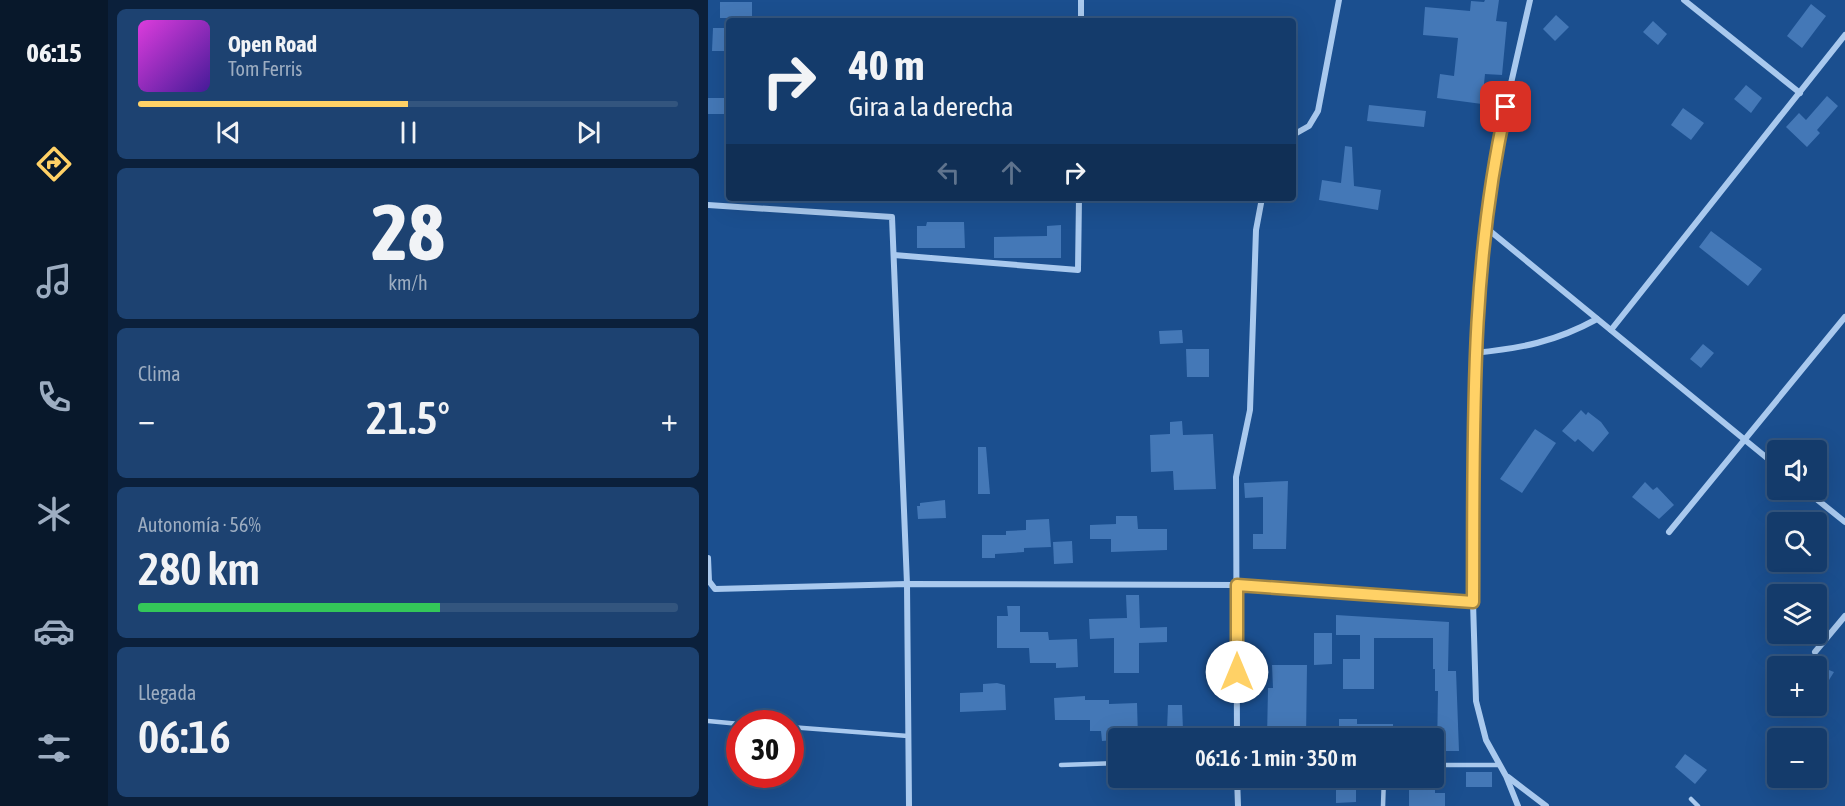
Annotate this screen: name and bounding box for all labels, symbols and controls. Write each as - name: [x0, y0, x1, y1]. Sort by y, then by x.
- text: Open Road: [228, 31, 317, 57]
- text: 06:15: [26, 37, 82, 68]
- text: 40 m: [849, 41, 924, 89]
- icon: right: [750, 42, 828, 120]
- text: Tom Ferris: [228, 57, 302, 80]
- pin: [1480, 81, 1531, 132]
- icon: arrive: [1489, 90, 1522, 123]
- text: Gira a la derecha: [849, 91, 1014, 122]
- icon: previous: [212, 116, 245, 149]
- icon: pause: [392, 116, 425, 149]
- icon: next: [572, 116, 605, 149]
- icon: directions: [33, 143, 75, 185]
- icon: left: [932, 156, 965, 189]
- icon: ahead: [995, 156, 1028, 189]
- icon: right: [1058, 156, 1091, 189]
- text: 28: [371, 187, 445, 277]
- icon: music: [33, 260, 75, 302]
- text: km/h: [388, 271, 428, 294]
- text: Clima: [138, 362, 181, 385]
- icon: phone: [33, 376, 75, 418]
- text: 21.5°: [366, 392, 450, 444]
- text: −: [138, 400, 155, 438]
- text: +: [661, 400, 678, 438]
- map controls: [1767, 440, 1827, 788]
- button: sound: [1767, 440, 1827, 500]
- icon: climate: [33, 493, 75, 535]
- button: search: [1767, 512, 1827, 572]
- text: Autonomía · 56%: [138, 513, 261, 536]
- text: 280 km: [138, 543, 260, 595]
- button: layers: [1767, 584, 1827, 644]
- icon: car: [33, 610, 75, 652]
- position arrow: [1205, 640, 1269, 704]
- button: +: [1767, 656, 1827, 716]
- text: Llegada: [138, 681, 196, 704]
- speed limit sign: 30: [726, 710, 804, 788]
- text: 06:16: [138, 711, 231, 763]
- icon: filters: [33, 727, 75, 769]
- button: −: [1767, 728, 1827, 788]
- text: 06:16 · 1 min · 350 m: [1195, 745, 1357, 771]

